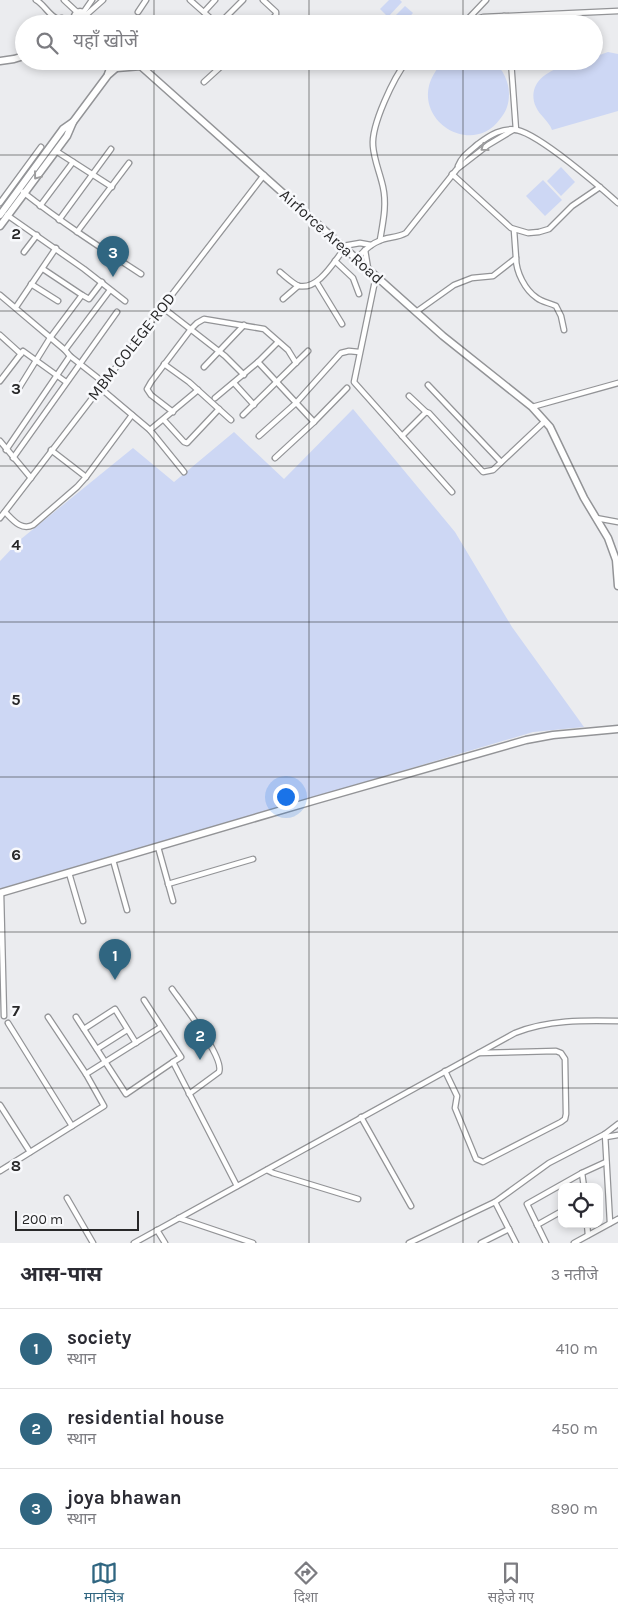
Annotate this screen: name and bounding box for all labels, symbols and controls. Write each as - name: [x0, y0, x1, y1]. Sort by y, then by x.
- search box: [15, 15, 603, 70]
- icon: search: [33, 29, 61, 57]
- text: यहाँ खोजें: [73, 30, 138, 52]
- one-way arrow: [480, 142, 490, 151]
- one-way arrow: [34, 170, 43, 180]
- street label: Airforce Area Road: [276, 185, 387, 288]
- text: 2: [11, 224, 21, 243]
- pin: 3: [97, 236, 129, 277]
- street label: MBM COLEGE ROD: [84, 289, 179, 404]
- text: 3: [11, 379, 21, 398]
- text: 4: [11, 535, 21, 554]
- text: 5: [11, 690, 21, 709]
- your location: [273, 784, 299, 810]
- text: 6: [11, 845, 21, 864]
- pin: 1: [99, 939, 131, 980]
- text: 7: [12, 1001, 20, 1020]
- pin: 2: [184, 1019, 216, 1060]
- text: 8: [11, 1156, 21, 1175]
- map controls: [558, 1183, 603, 1228]
- button: locate: [558, 1183, 603, 1228]
- scale bar: [15, 1208, 139, 1231]
- text: 200 m: [22, 1211, 63, 1228]
- text: आस-पास: [20, 1262, 102, 1286]
- text: 3 नतीजे: [551, 1265, 598, 1284]
- text: society: [67, 1327, 131, 1349]
- text: 1: [33, 1339, 39, 1358]
- text: 410 m: [556, 1339, 598, 1358]
- text: स्थान: [67, 1349, 96, 1368]
- text: residential house: [67, 1407, 224, 1429]
- text: 2: [31, 1419, 41, 1438]
- text: 450 m: [552, 1419, 598, 1438]
- text: स्थान: [67, 1429, 96, 1448]
- text: joya bhawan: [67, 1487, 182, 1509]
- text: 3: [31, 1499, 41, 1518]
- text: 890 m: [551, 1499, 598, 1518]
- text: स्थान: [67, 1509, 96, 1528]
- tab: मानचित्र: [84, 1559, 124, 1608]
- tab: दिशा: [292, 1559, 320, 1608]
- tab: सहेजे गए: [488, 1559, 534, 1608]

